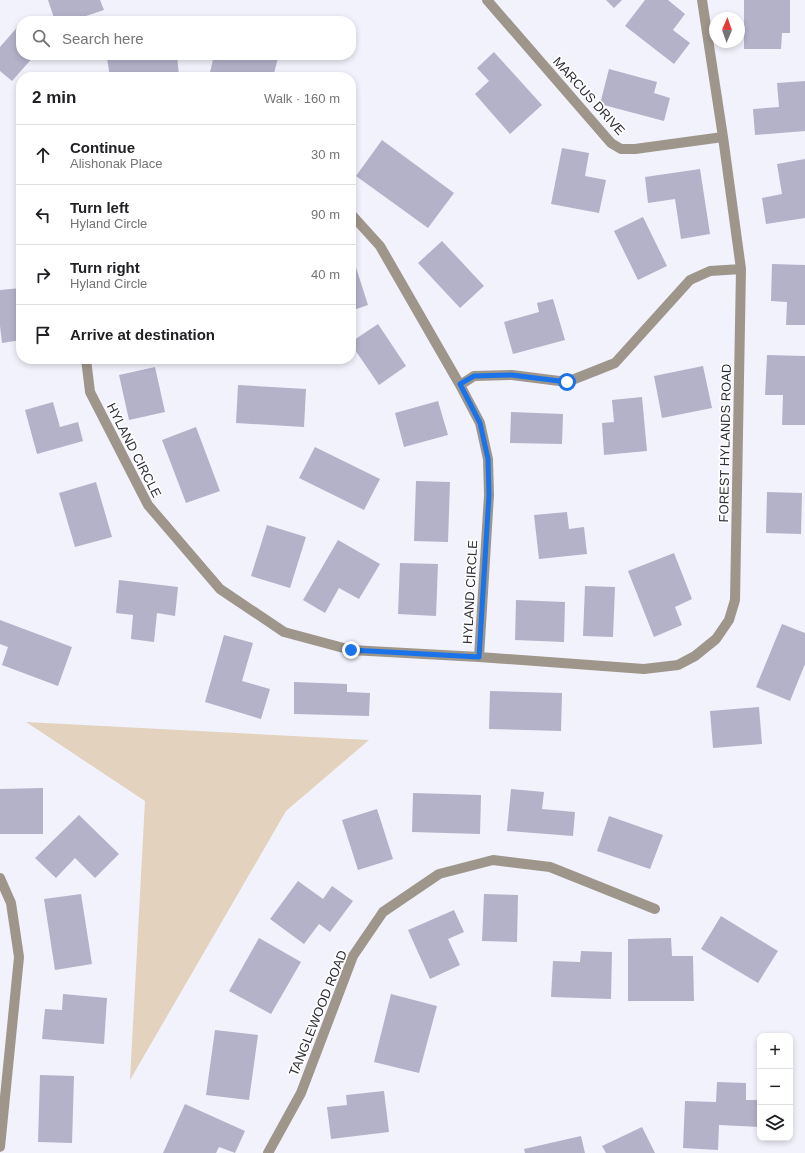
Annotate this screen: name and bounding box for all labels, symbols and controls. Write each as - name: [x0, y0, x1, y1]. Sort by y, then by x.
- north arrow: [709, 12, 745, 48]
- search box: [16, 16, 356, 60]
- icon: search: [30, 27, 52, 49]
- text: Search here: [62, 30, 144, 47]
- street label: MARCUS DRIVE: [550, 54, 628, 138]
- text: 2 min: [32, 88, 76, 107]
- text: Walk · 160 m: [264, 91, 340, 106]
- text: Continue: [70, 139, 135, 156]
- icon: ahead: [32, 144, 54, 166]
- text: 30 m: [311, 147, 340, 162]
- text: Alishonak Place: [70, 156, 163, 171]
- text: Turn left: [70, 199, 129, 216]
- icon: left: [32, 204, 54, 226]
- text: 90 m: [311, 207, 340, 222]
- text: Hyland Circle: [70, 216, 147, 231]
- text: Turn right: [70, 259, 140, 276]
- icon: right: [32, 264, 54, 286]
- text: 40 m: [311, 267, 340, 282]
- text: Hyland Circle: [70, 276, 147, 291]
- icon: arrive: [32, 324, 54, 346]
- text: Arrive at destination: [70, 326, 215, 343]
- street label: FOREST HYLANDS ROAD: [716, 364, 734, 522]
- route start: [558, 373, 576, 391]
- street label: HYLAND CIRCLE: [104, 400, 164, 500]
- street label: HYLAND CIRCLE: [460, 539, 480, 644]
- route end: [342, 641, 360, 659]
- street label: TANGLEWOOD ROAD: [286, 948, 350, 1078]
- map controls: [757, 1033, 793, 1141]
- button: +: [757, 1033, 793, 1069]
- button: −: [757, 1069, 793, 1105]
- button: layers: [757, 1105, 793, 1141]

